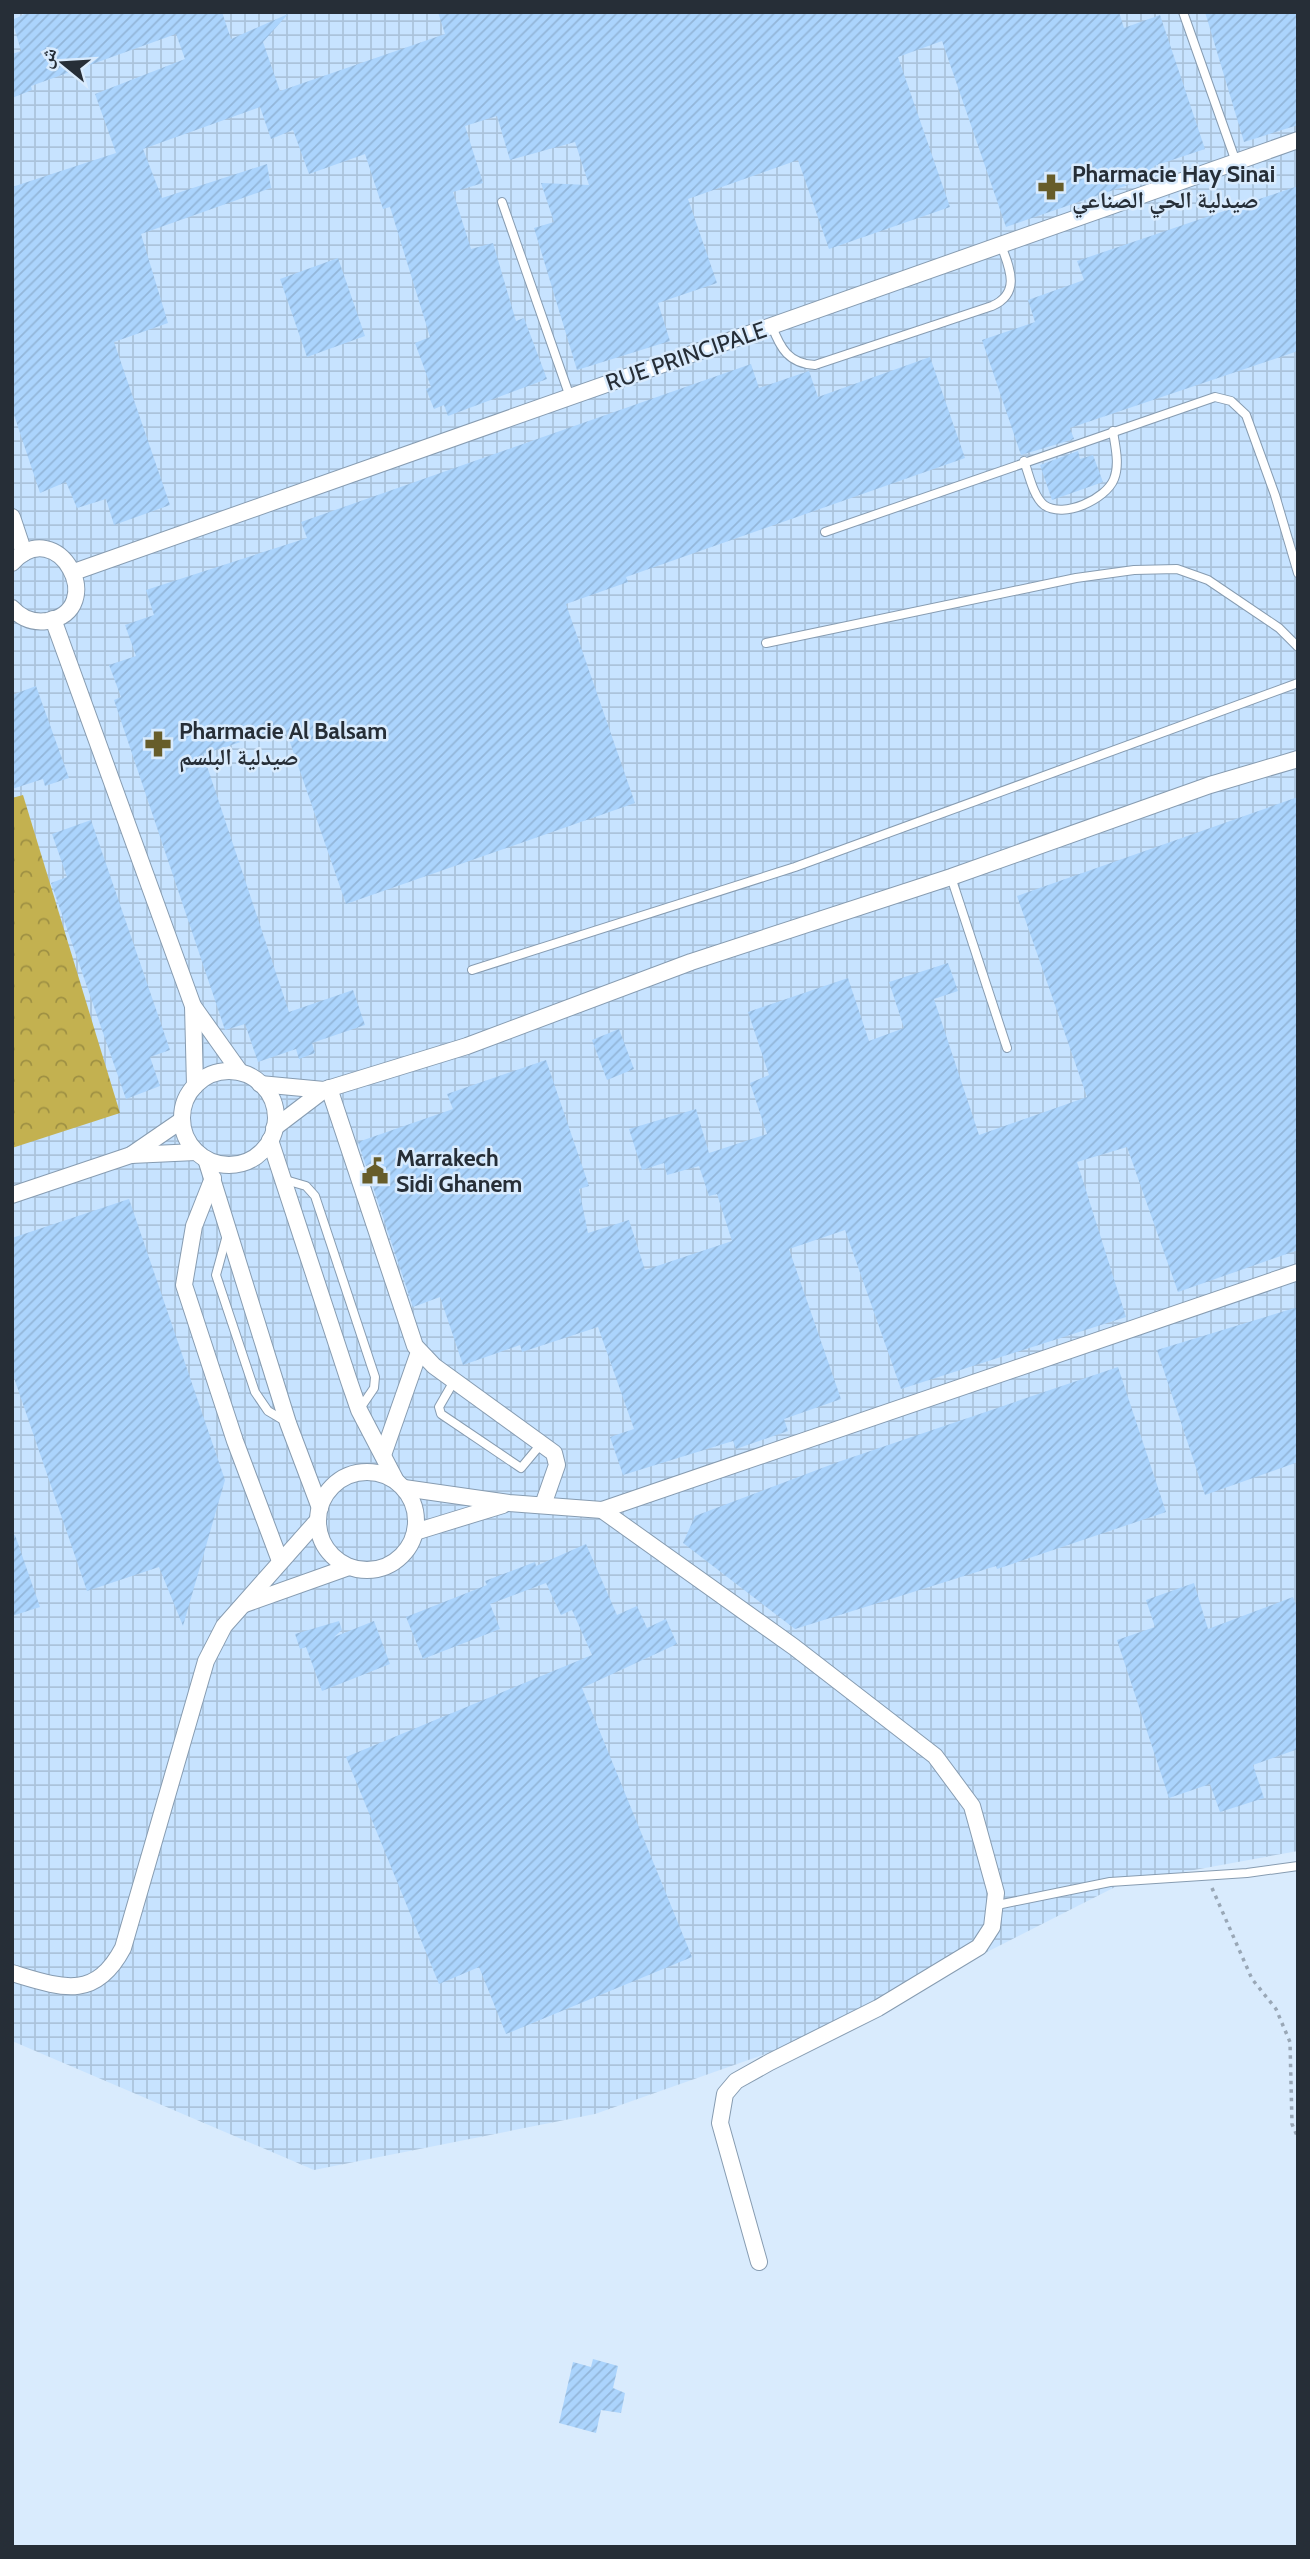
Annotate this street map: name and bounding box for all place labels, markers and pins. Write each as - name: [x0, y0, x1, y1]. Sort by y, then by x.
- place label: Pharmacie Hay Sinai صيدلية الحي الصناعي: [1072, 160, 1275, 219]
- pharmacy icon: Pharmacie Hay Sinai صيدلية الحي الصناعي: [1036, 172, 1066, 202]
- place label: Pharmacie Al Balsam صيدلية البلسم: [179, 717, 387, 773]
- pharmacy icon: Pharmacie Al Balsam صيدلية البلسم: [143, 729, 173, 759]
- place label: Marrakech Sidi Ghanem: [396, 1144, 522, 1198]
- public building icon: Marrakech Sidi Ghanem: [360, 1156, 390, 1186]

